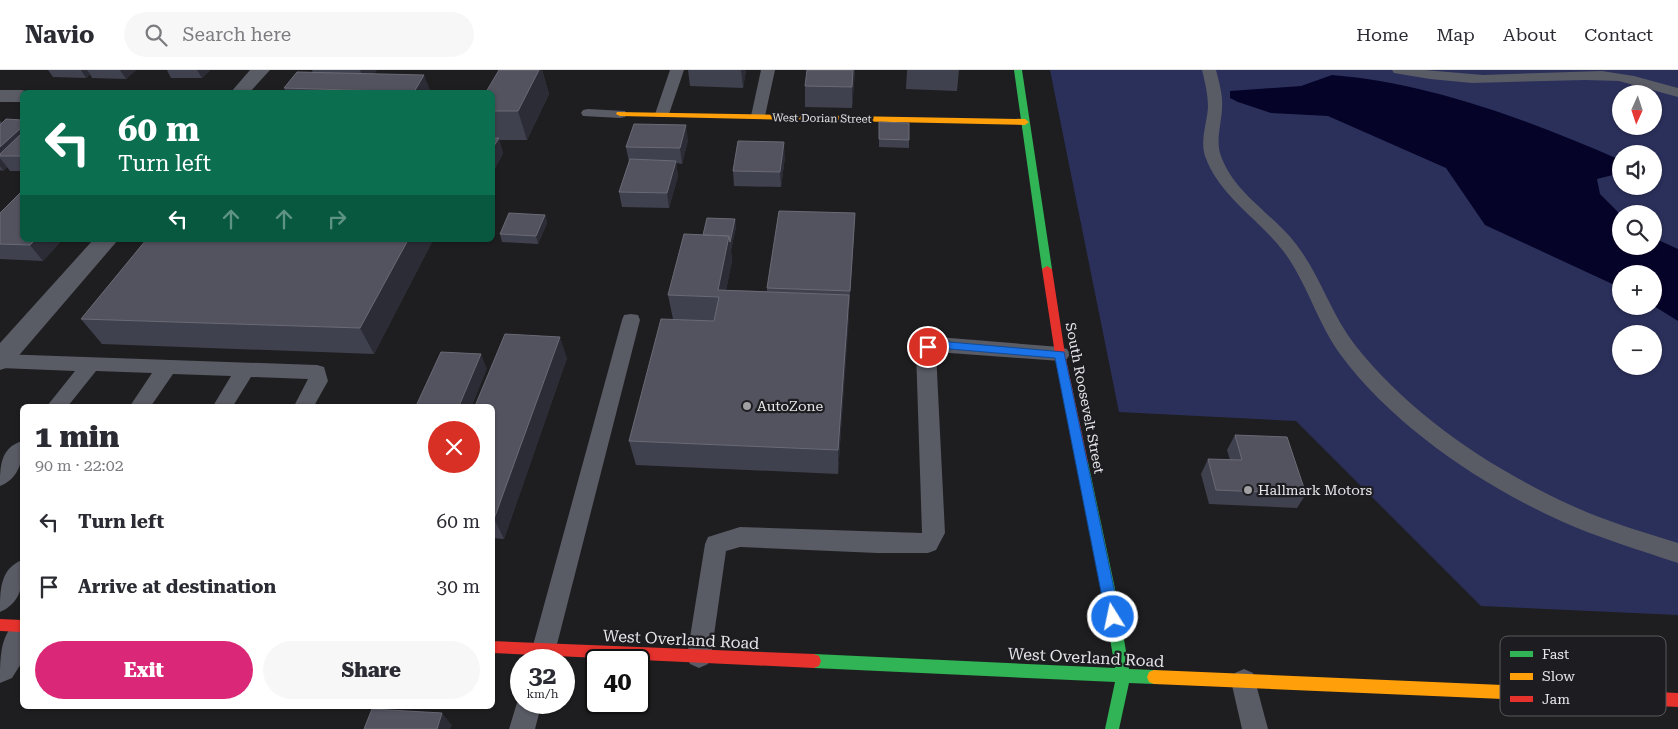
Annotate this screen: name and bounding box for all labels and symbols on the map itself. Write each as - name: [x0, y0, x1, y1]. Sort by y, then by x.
- north arrow: [1612, 85, 1662, 135]
- street label: West Dorian Street: [772, 111, 872, 126]
- street label: South Roosevelt Street: [1062, 321, 1108, 475]
- pin: [907, 326, 949, 368]
- place label: AutoZone: [757, 398, 824, 414]
- marker: AutoZone: [741, 400, 753, 412]
- place label: Hallmark Motors: [1258, 482, 1373, 498]
- marker: Hallmark Motors: [1242, 484, 1254, 496]
- position arrow: [1086, 590, 1138, 642]
- street label: West Overland Road: [602, 626, 760, 653]
- legend: [1500, 636, 1666, 716]
- street label: West Overland Road: [1007, 644, 1165, 671]
- text: Fast: [1542, 646, 1569, 662]
- speed limit sign: 40: [585, 649, 650, 714]
- text: Slow: [1542, 668, 1575, 684]
- text: Jam: [1542, 691, 1570, 707]

